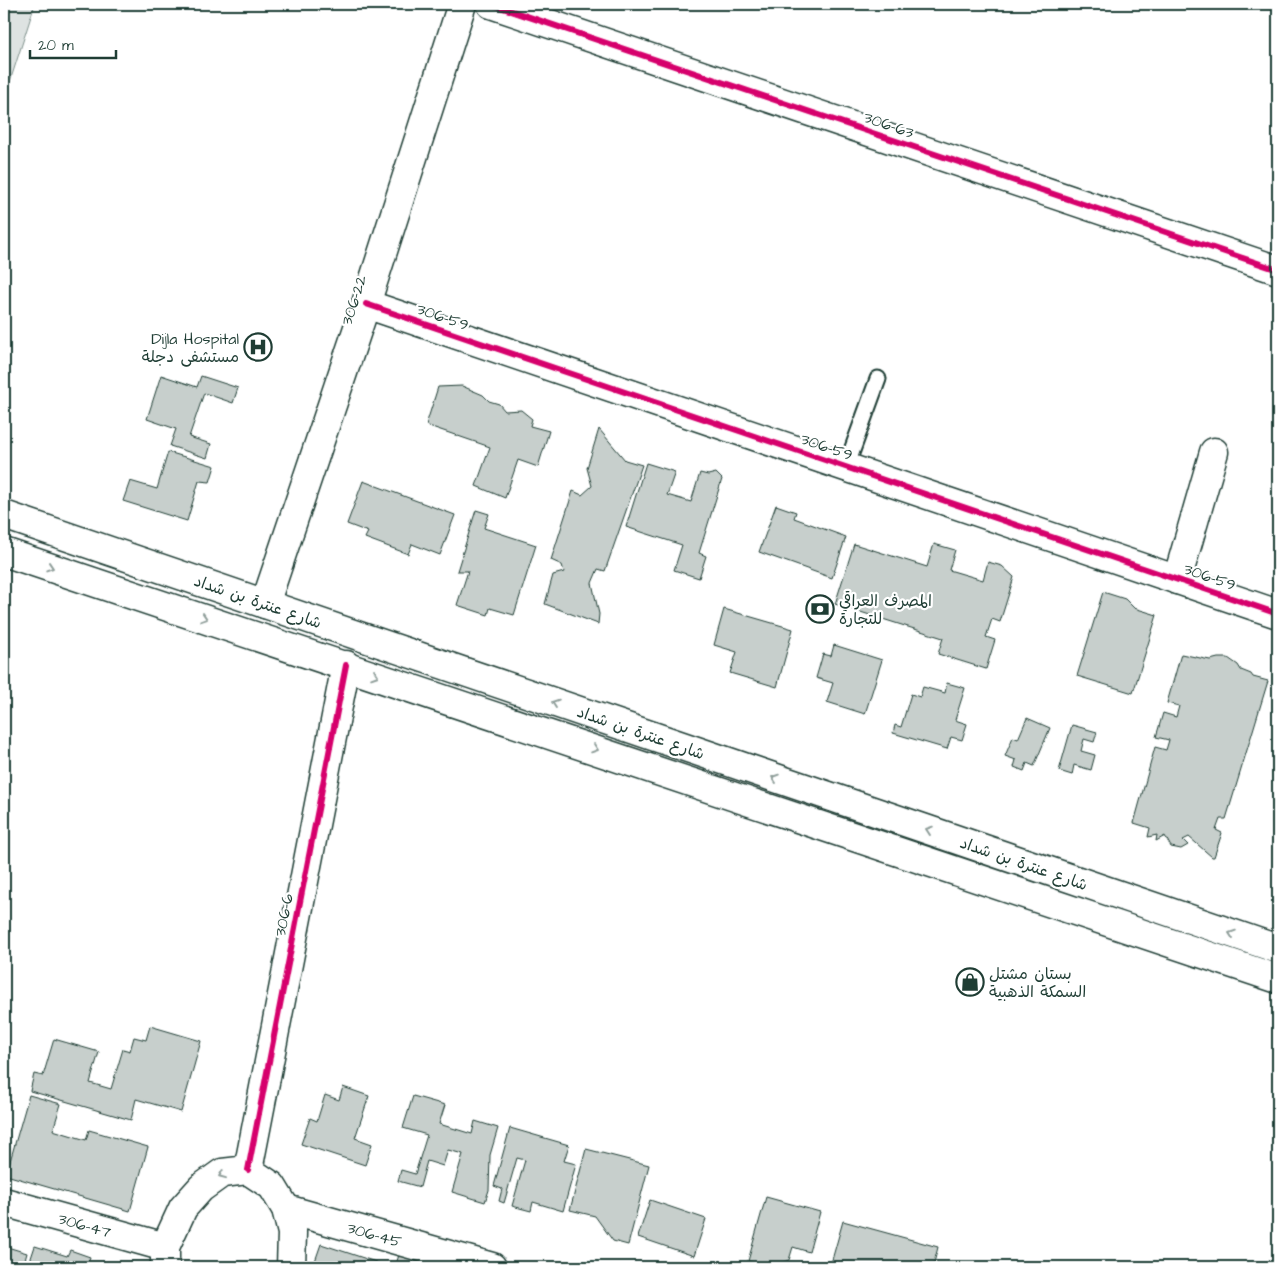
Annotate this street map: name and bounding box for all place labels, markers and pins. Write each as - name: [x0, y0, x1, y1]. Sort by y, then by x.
- place label: Dijla Hospital مستشفى دجلة: [142, 328, 239, 368]
- hospital icon: Dijla Hospital مستشفى دجلة: [243, 332, 273, 362]
- place label: المصرف العراقي للتجارة: [839, 590, 932, 630]
- bank icon: المصرف العراقي للتجارة: [805, 594, 835, 624]
- place label: بستان مشتل السمكة الذهبية: [989, 963, 1086, 1003]
- shop icon: بستان مشتل السمكة الذهبية: [955, 967, 985, 997]

